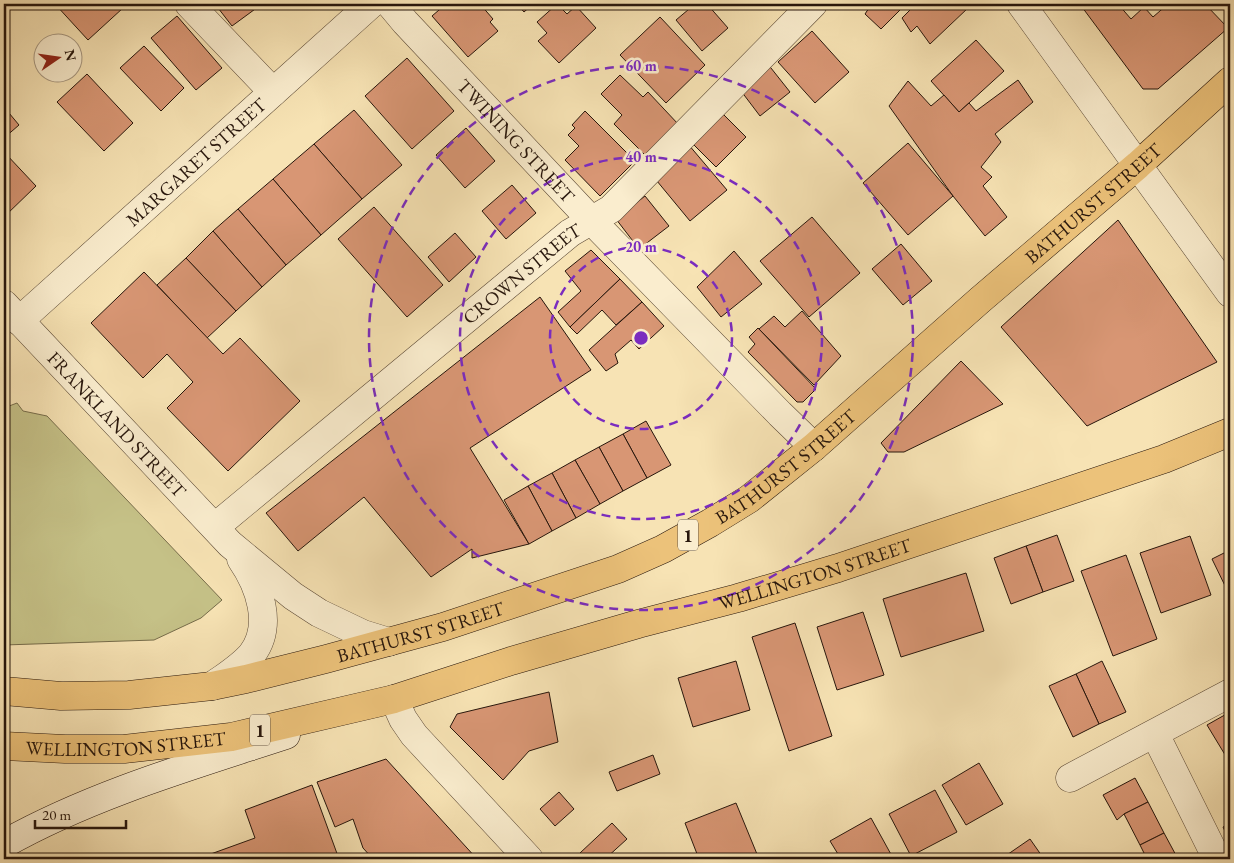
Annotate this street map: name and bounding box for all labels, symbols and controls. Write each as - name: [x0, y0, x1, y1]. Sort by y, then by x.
- north arrow: [32, 32, 82, 82]
- text: N: [61, 48, 81, 63]
- text: 60 m: [625, 56, 657, 75]
- street label: TWINING STREET: [452, 73, 581, 208]
- street label: MARGARET STREET: [120, 92, 272, 232]
- street label: BATHURST STREET: [1019, 137, 1167, 269]
- text: 40 m: [625, 147, 657, 166]
- street label: CROWN STREET: [457, 217, 585, 329]
- text: 20 m: [625, 237, 657, 256]
- centre of rings: [632, 329, 650, 347]
- street label: FRANKLAND STREET: [42, 346, 192, 503]
- street label: BATHURST STREET: [710, 403, 861, 529]
- road number: 1: [678, 520, 698, 550]
- street label: WELLINGTON STREET: [715, 532, 915, 615]
- street label: BATHURST STREET: [334, 595, 507, 668]
- road number: 1: [250, 714, 270, 746]
- street label: WELLINGTON STREET: [25, 725, 227, 762]
- scale bar: [35, 798, 126, 830]
- text: 20 m: [42, 805, 71, 824]

